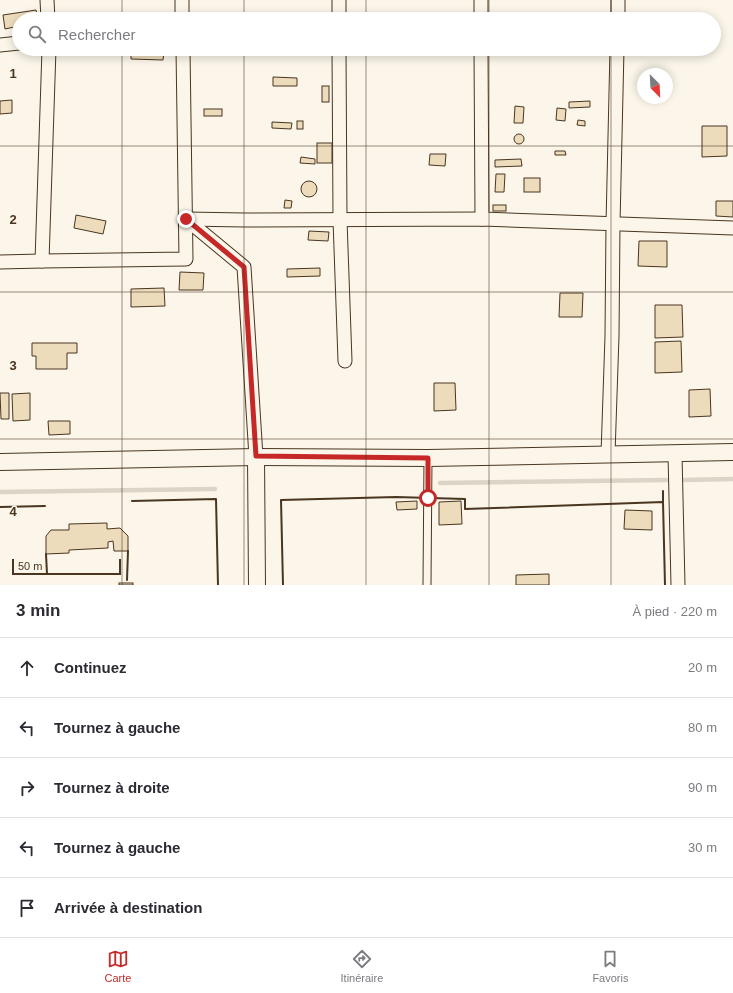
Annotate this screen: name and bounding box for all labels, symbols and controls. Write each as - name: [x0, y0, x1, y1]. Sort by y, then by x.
- search box: [12, 12, 721, 56]
- icon: search: [26, 23, 48, 45]
- text: Rechercher: [58, 26, 136, 43]
- text: 1: [9, 66, 17, 81]
- north arrow: [637, 68, 673, 104]
- route end: [177, 210, 195, 228]
- text: 2: [9, 212, 17, 227]
- text: 3: [9, 358, 17, 373]
- route start: [419, 489, 437, 507]
- text: 4: [9, 504, 17, 519]
- scale bar: [12, 557, 121, 576]
- text: 50 m: [18, 560, 42, 572]
- text: 3 min: [16, 601, 60, 620]
- text: À pied · 220 m: [632, 604, 717, 619]
- icon: ahead: [16, 657, 38, 679]
- text: Continuez: [54, 659, 127, 676]
- text: 20 m: [688, 660, 717, 675]
- icon: left: [16, 717, 38, 739]
- text: Tournez à gauche: [54, 719, 180, 736]
- text: 80 m: [688, 720, 717, 735]
- icon: right: [16, 777, 38, 799]
- text: Tournez à droite: [54, 779, 170, 796]
- text: 90 m: [688, 780, 717, 795]
- icon: left: [16, 837, 38, 859]
- text: Tournez à gauche: [54, 839, 180, 856]
- text: 30 m: [688, 840, 717, 855]
- icon: arrive: [16, 897, 38, 919]
- text: Arrivée à destination: [54, 899, 202, 916]
- tab: Carte: [105, 948, 131, 984]
- tab: Itinéraire: [341, 948, 383, 984]
- tab: Favoris: [592, 948, 628, 984]

